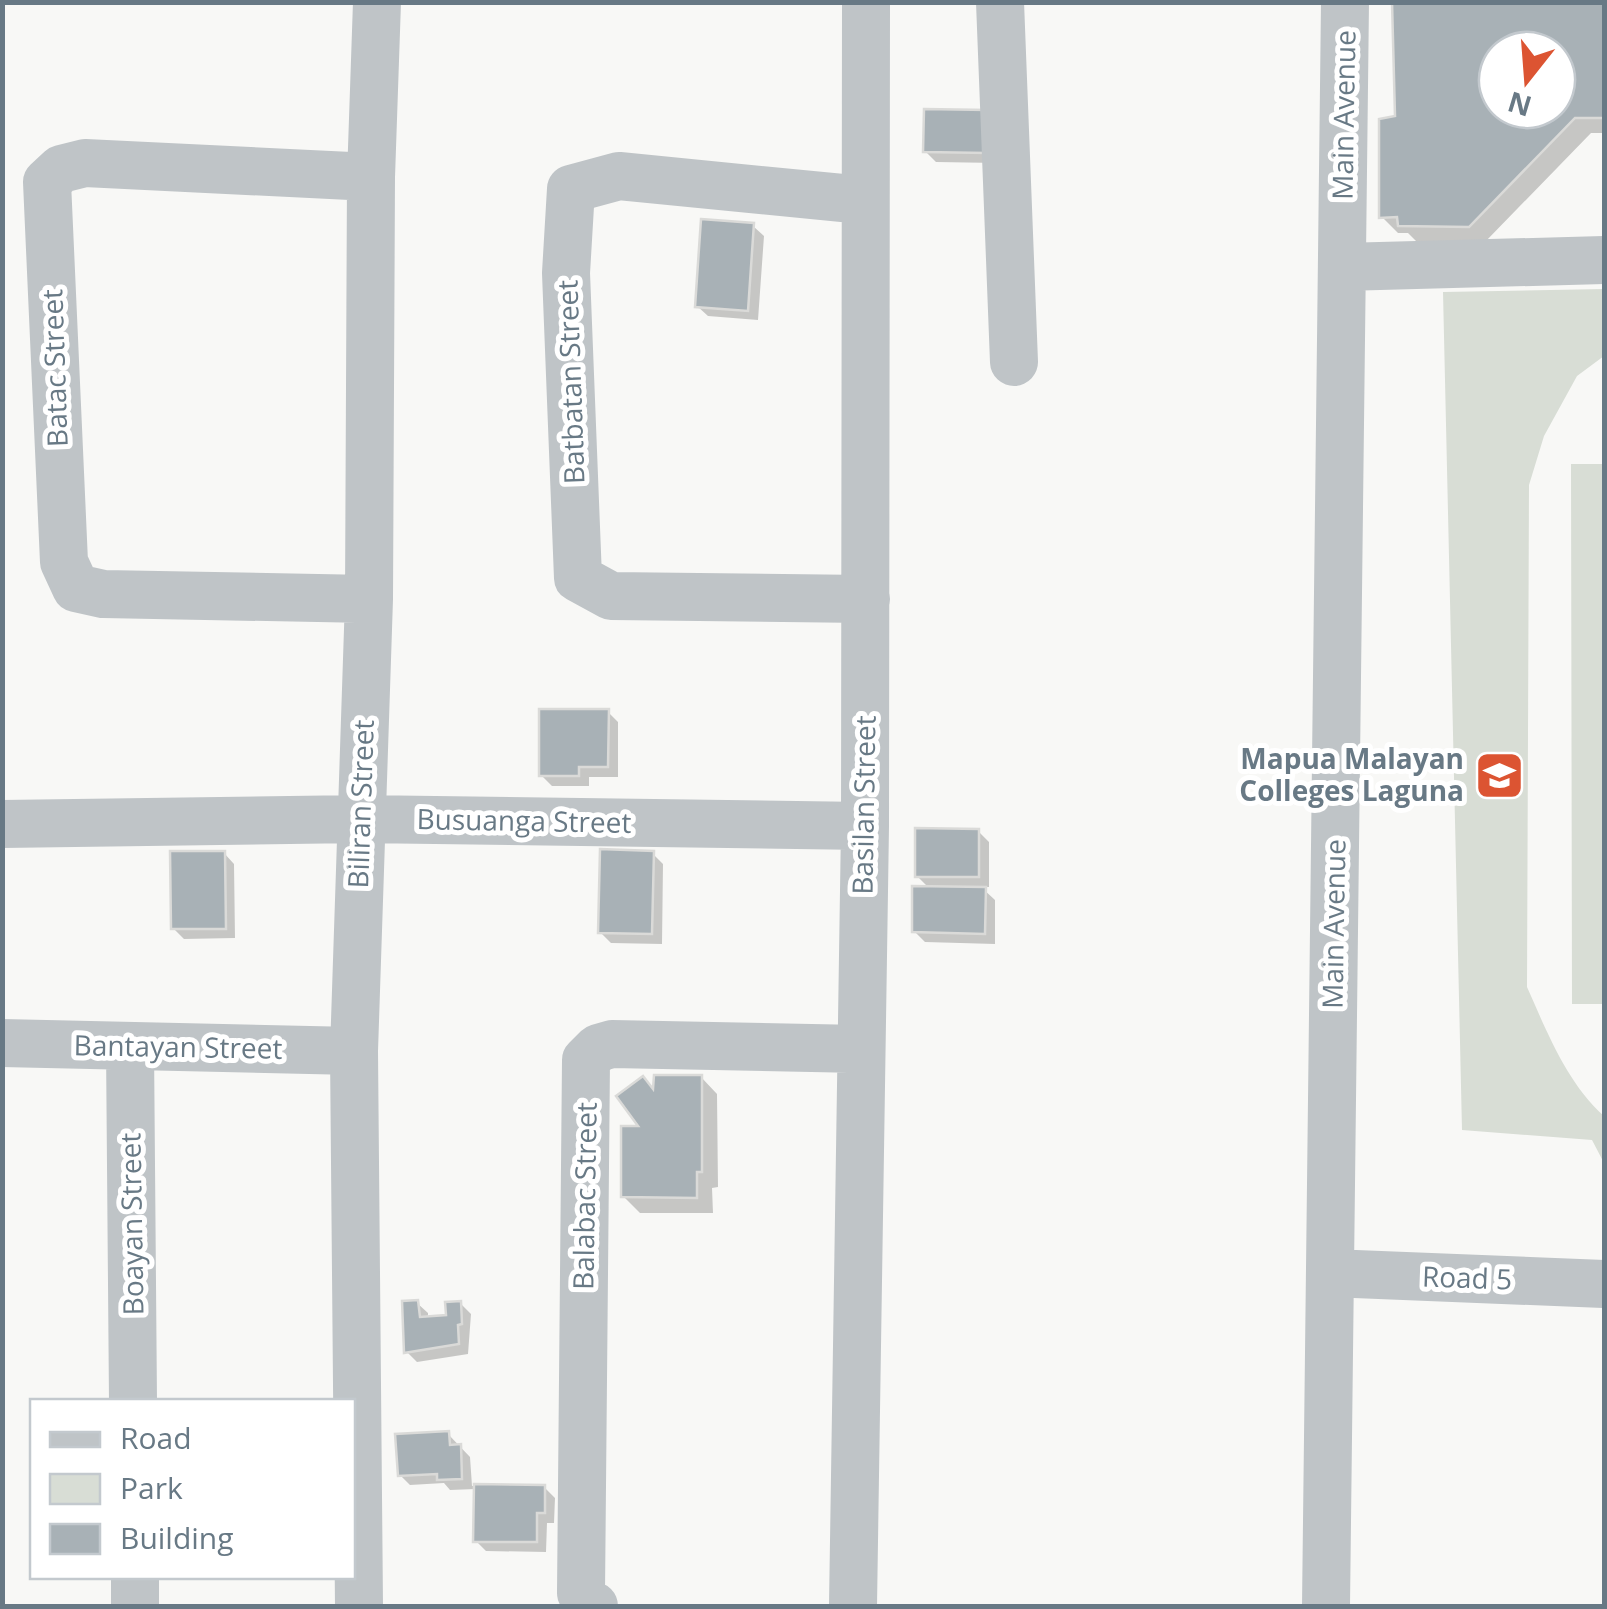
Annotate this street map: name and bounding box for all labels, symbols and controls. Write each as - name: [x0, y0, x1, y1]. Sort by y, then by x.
- street label: Main Avenue: [1323, 30, 1363, 200]
- north arrow: [1477, 30, 1577, 130]
- text: N: [1503, 83, 1536, 126]
- street label: Batbatan Street: [547, 279, 593, 485]
- street label: Batac Street: [32, 288, 76, 448]
- street label: Basilan Street: [842, 715, 884, 895]
- street label: Biliran Street: [338, 719, 382, 889]
- place label: Mapua Malayan Colleges Laguna: [1239, 739, 1464, 809]
- school or university icon: Mapua Malayan Colleges Laguna: [1473, 749, 1525, 801]
- street label: Busuanga Street: [416, 799, 632, 841]
- street label: Main Avenue: [1313, 839, 1353, 1009]
- street label: Bantayan Street: [73, 1025, 283, 1067]
- street label: Balabac Street: [563, 1102, 605, 1290]
- street label: Boayan Street: [110, 1132, 152, 1316]
- street label: Road 5: [1421, 1256, 1513, 1298]
- legend: [30, 1399, 355, 1579]
- text: Road: [120, 1417, 192, 1458]
- text: Park: [120, 1467, 183, 1508]
- text: Building: [120, 1517, 234, 1558]

